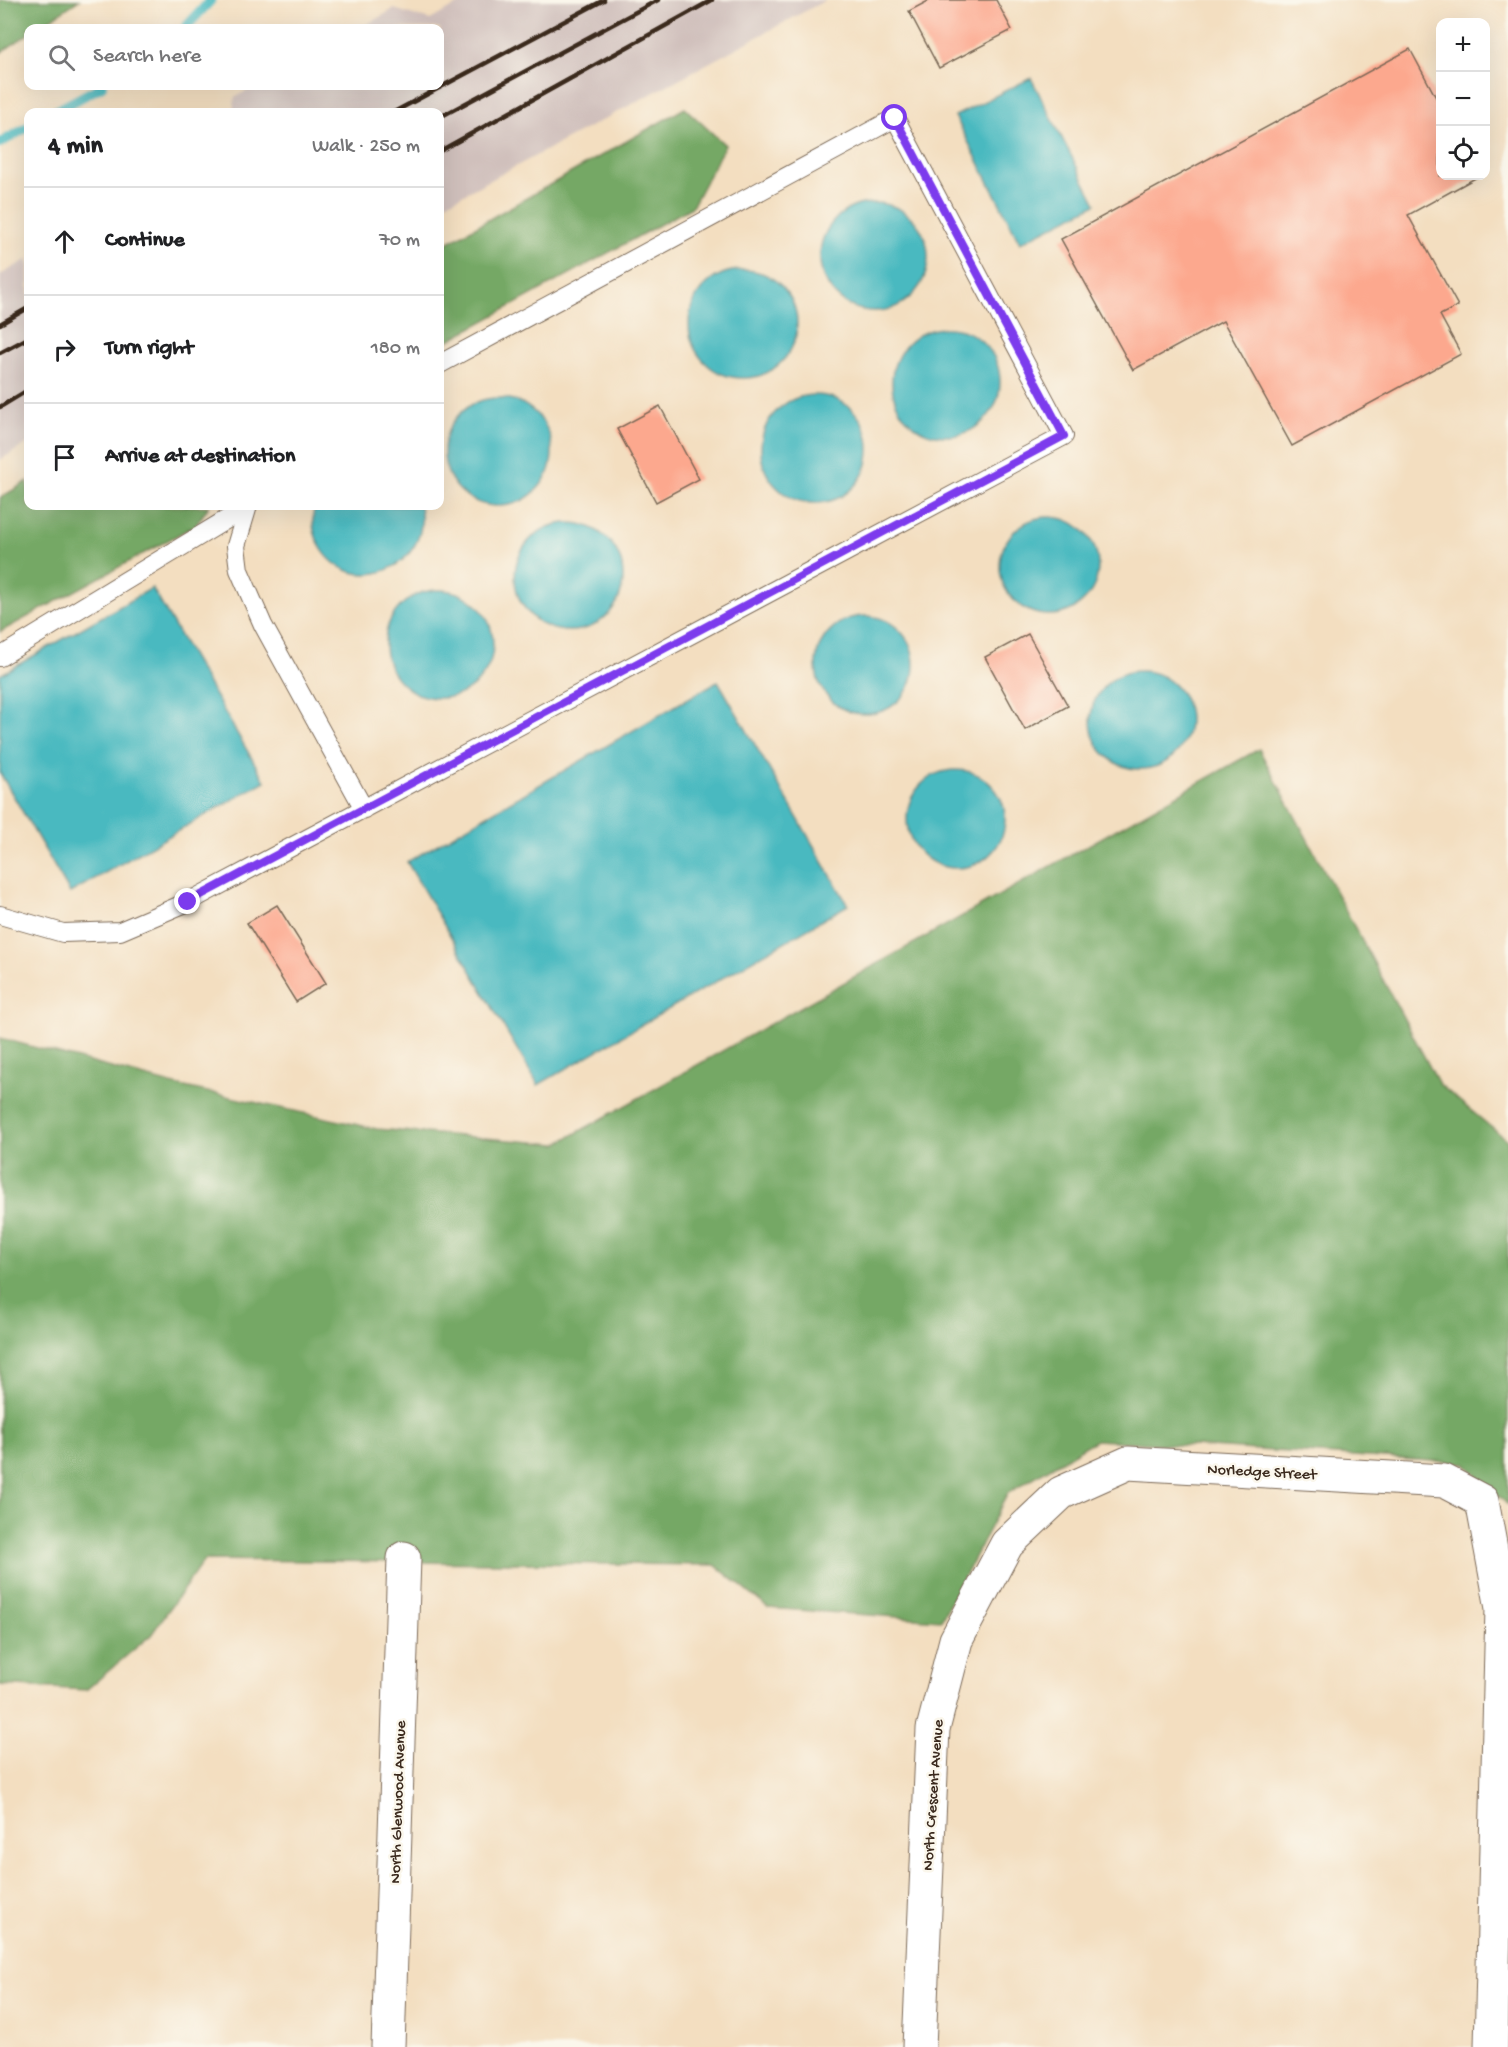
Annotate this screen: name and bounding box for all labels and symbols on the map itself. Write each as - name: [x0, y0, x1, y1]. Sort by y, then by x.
- route start: [881, 104, 907, 130]
- route end: [174, 888, 200, 914]
- street label: Norledge Street: [1207, 1461, 1318, 1486]
- street label: North Crescent Avenue: [920, 1718, 949, 1871]
- street label: North Glenwood Avenue: [387, 1720, 412, 1884]

